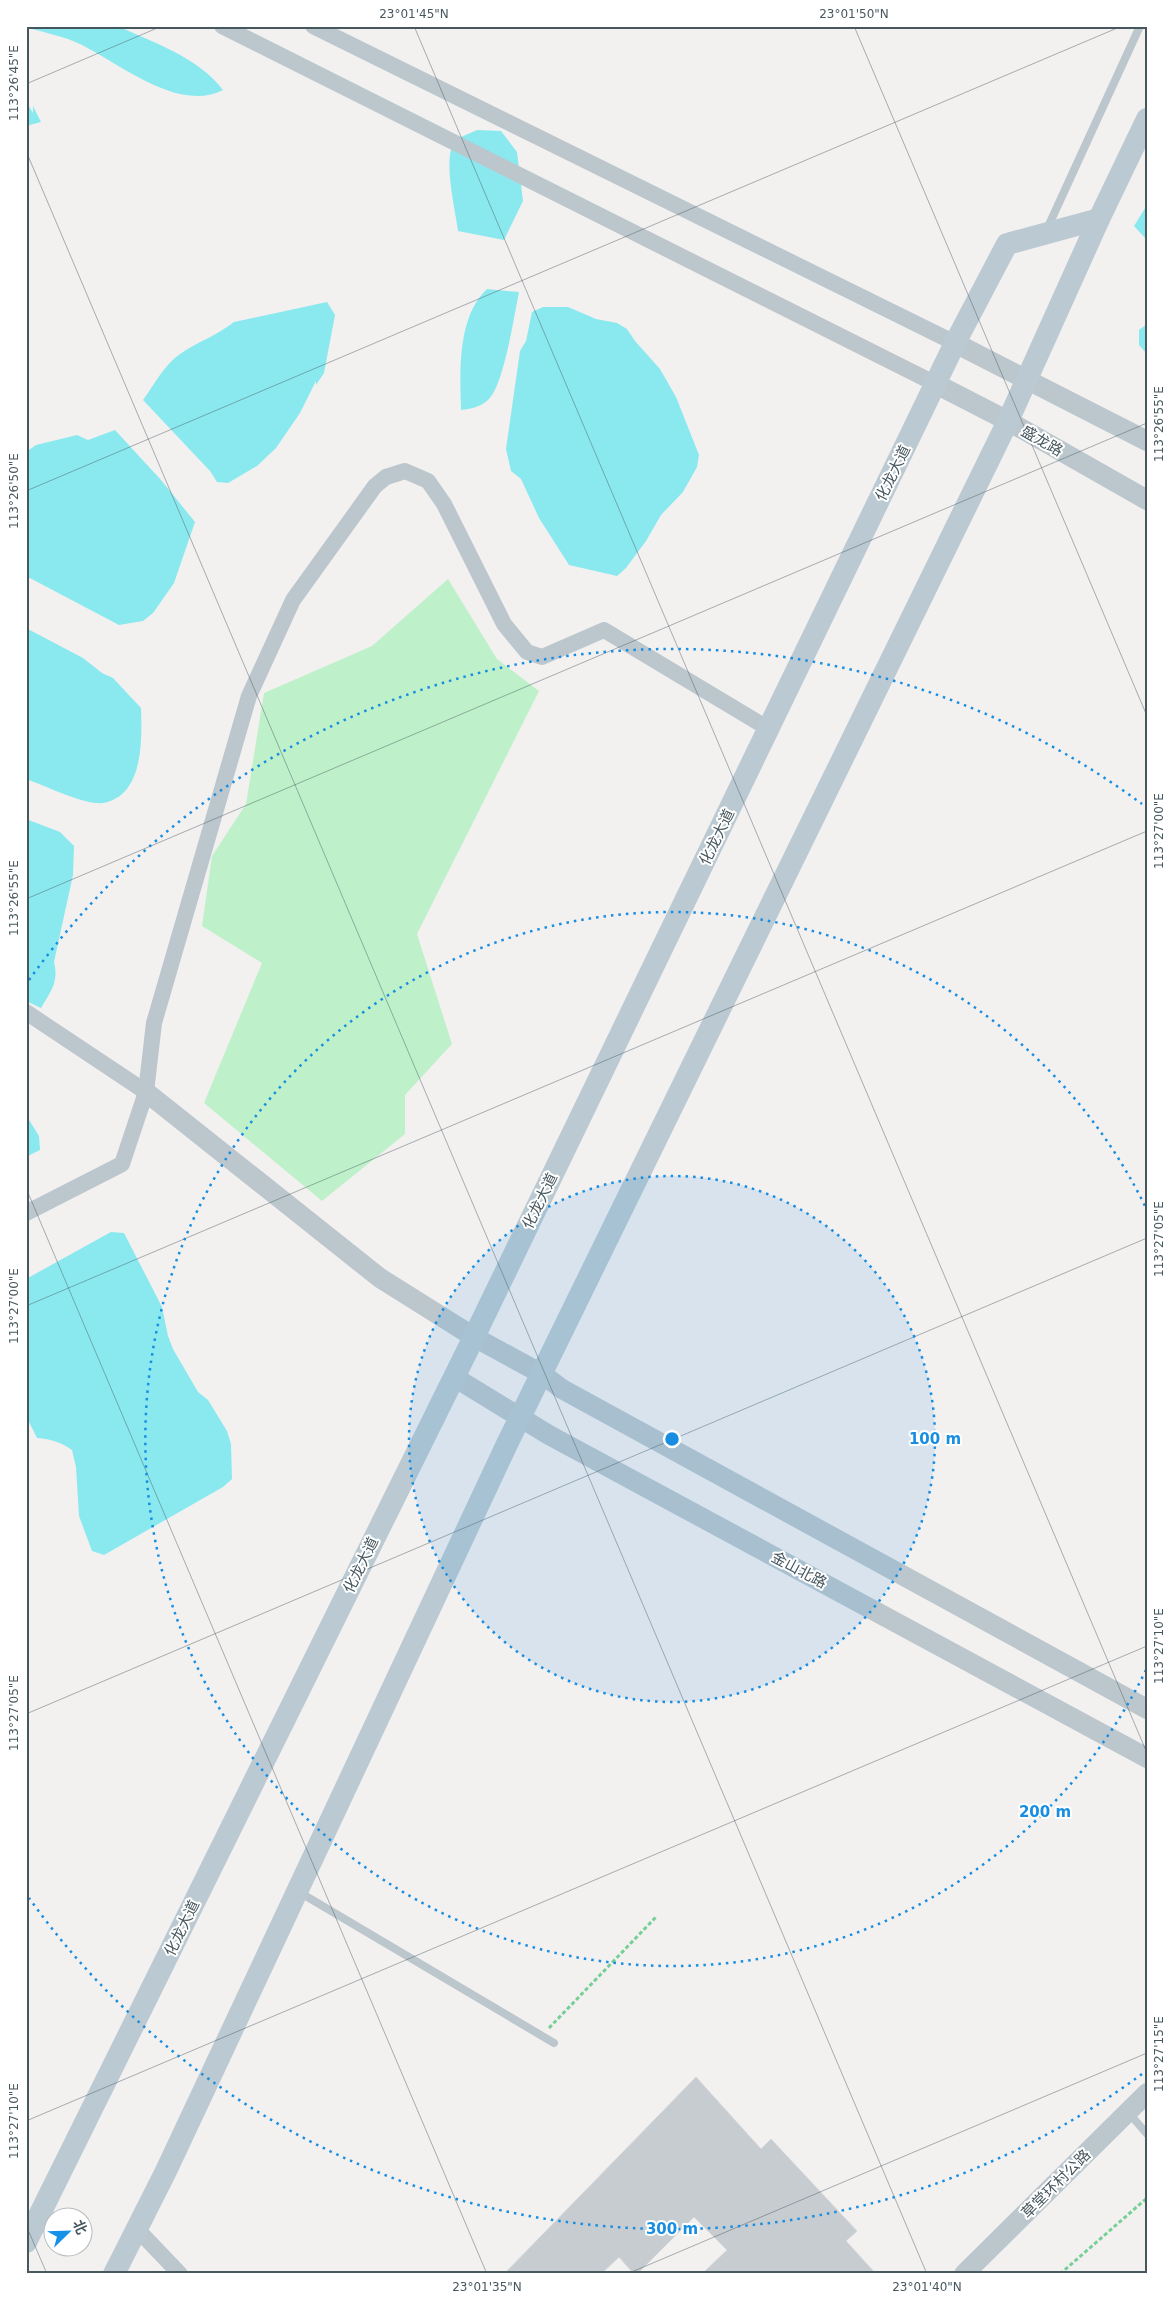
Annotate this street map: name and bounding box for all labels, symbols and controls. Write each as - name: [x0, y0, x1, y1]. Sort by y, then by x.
- text: 23°01'45"N: [379, 7, 449, 21]
- text: 23°01'50"N: [819, 7, 889, 21]
- text: 113°26'45"E: [7, 45, 21, 121]
- text: 113°26'55"E: [1152, 386, 1166, 462]
- street label: 盛龙路: [1018, 422, 1066, 460]
- street label: 化龙大道: [872, 442, 914, 504]
- text: 113°26'50"E: [7, 453, 21, 529]
- text: 113°27'00"E: [1152, 793, 1166, 869]
- street label: 化龙大道: [696, 806, 738, 868]
- text: 113°26'55"E: [7, 860, 21, 936]
- street label: 化龙大道: [519, 1170, 561, 1232]
- text: 113°27'05"E: [1152, 1201, 1166, 1277]
- text: 113°27'00"E: [7, 1268, 21, 1344]
- centre of rings: [663, 1430, 681, 1448]
- text: 100 m: [909, 1430, 961, 1448]
- street label: 化龙大道: [340, 1534, 382, 1596]
- street label: 金山北路: [768, 1548, 830, 1592]
- text: 113°27'10"E: [1152, 1608, 1166, 1684]
- text: 113°27'05"E: [7, 1675, 21, 1751]
- text: 200 m: [1019, 1803, 1071, 1821]
- street label: 化龙大道: [161, 1897, 203, 1959]
- text: 113°27'15"E: [1152, 2016, 1166, 2092]
- text: 113°27'10"E: [7, 2083, 21, 2159]
- street label: 草堂环村公路: [1018, 2146, 1094, 2222]
- north arrow: [42, 2208, 92, 2258]
- text: 北: [70, 2217, 90, 2236]
- text: 300 m: [646, 2220, 698, 2238]
- text: 23°01'35"N: [452, 2280, 522, 2294]
- text: 23°01'40"N: [892, 2280, 962, 2294]

